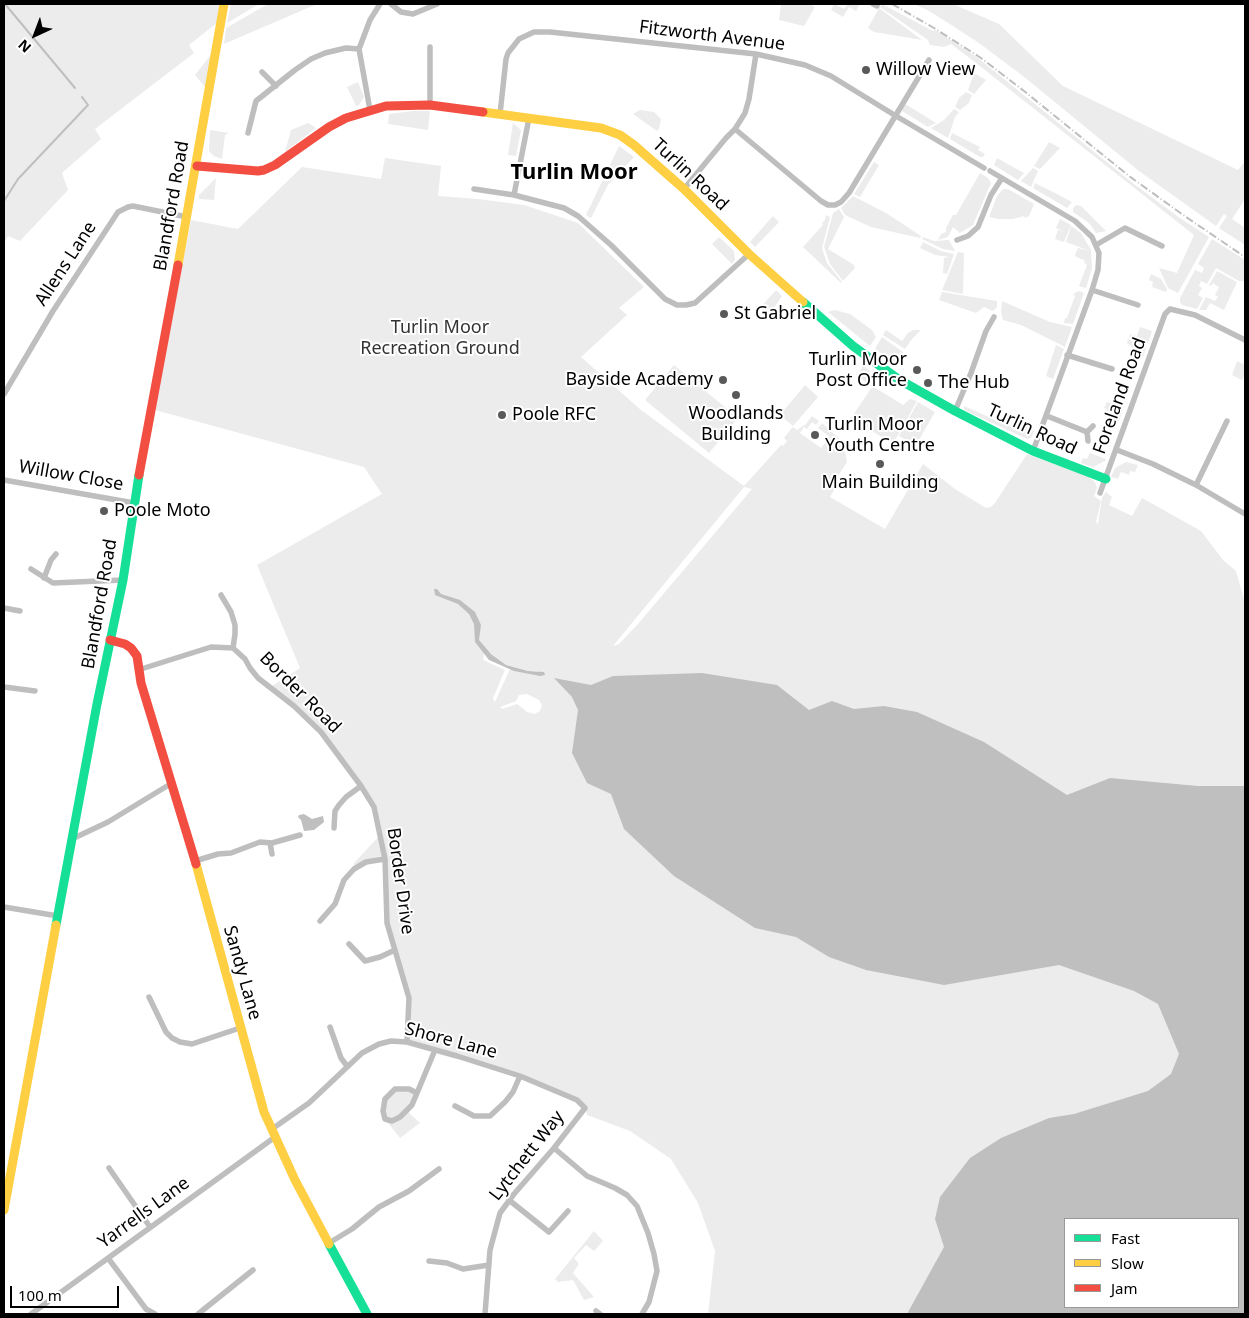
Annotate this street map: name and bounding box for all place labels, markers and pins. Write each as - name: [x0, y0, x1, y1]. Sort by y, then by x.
- place label: Willow View: [876, 59, 975, 81]
- marker: Willow View: [860, 64, 872, 76]
- place label: St Gabriel: [734, 303, 816, 325]
- marker: St Gabriel: [718, 308, 730, 320]
- place label: Turlin Moor Post Office: [809, 349, 907, 392]
- marker: Turlin Moor Post Office: [911, 364, 923, 376]
- place label: Bayside Academy: [565, 369, 713, 391]
- place label: The Hub: [938, 372, 1009, 394]
- marker: Bayside Academy: [717, 374, 729, 386]
- marker: The Hub: [922, 377, 934, 389]
- marker: Woodlands Building: [730, 389, 742, 401]
- place label: Woodlands Building: [689, 403, 783, 446]
- place label: Poole RFC: [512, 404, 596, 426]
- marker: Poole RFC: [496, 409, 508, 421]
- place label: Turlin Moor Youth Centre: [825, 414, 935, 456]
- marker: Turlin Moor Youth Centre: [809, 429, 821, 441]
- marker: Main Building: [874, 458, 886, 470]
- place label: Main Building: [822, 472, 938, 494]
- place label: Poole Moto: [114, 500, 211, 522]
- marker: Poole Moto: [98, 505, 110, 517]

